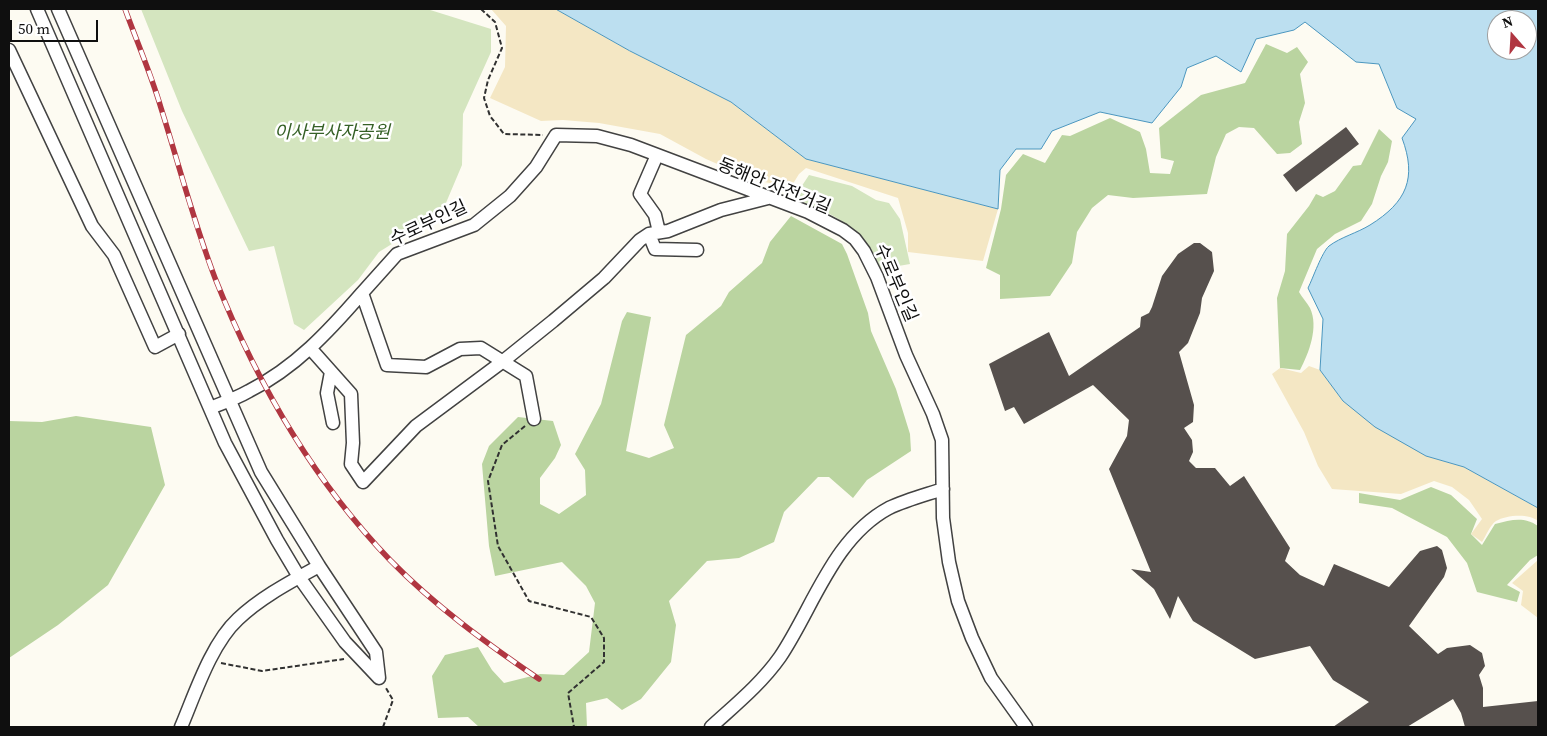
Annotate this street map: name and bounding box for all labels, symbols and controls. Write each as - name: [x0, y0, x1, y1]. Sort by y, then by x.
- scale bar: [12, 10, 100, 42]
- north arrow: [1487, 10, 1537, 60]
- text: N: [1499, 11, 1516, 33]
- text: 50 m: [18, 18, 50, 39]
- park label: 이사부사자공원: [274, 122, 390, 144]
- street label: 동해안 자전거길: [714, 154, 834, 220]
- street label: 수로부인길: [387, 197, 471, 251]
- street label: 수로부인길: [869, 241, 921, 325]

